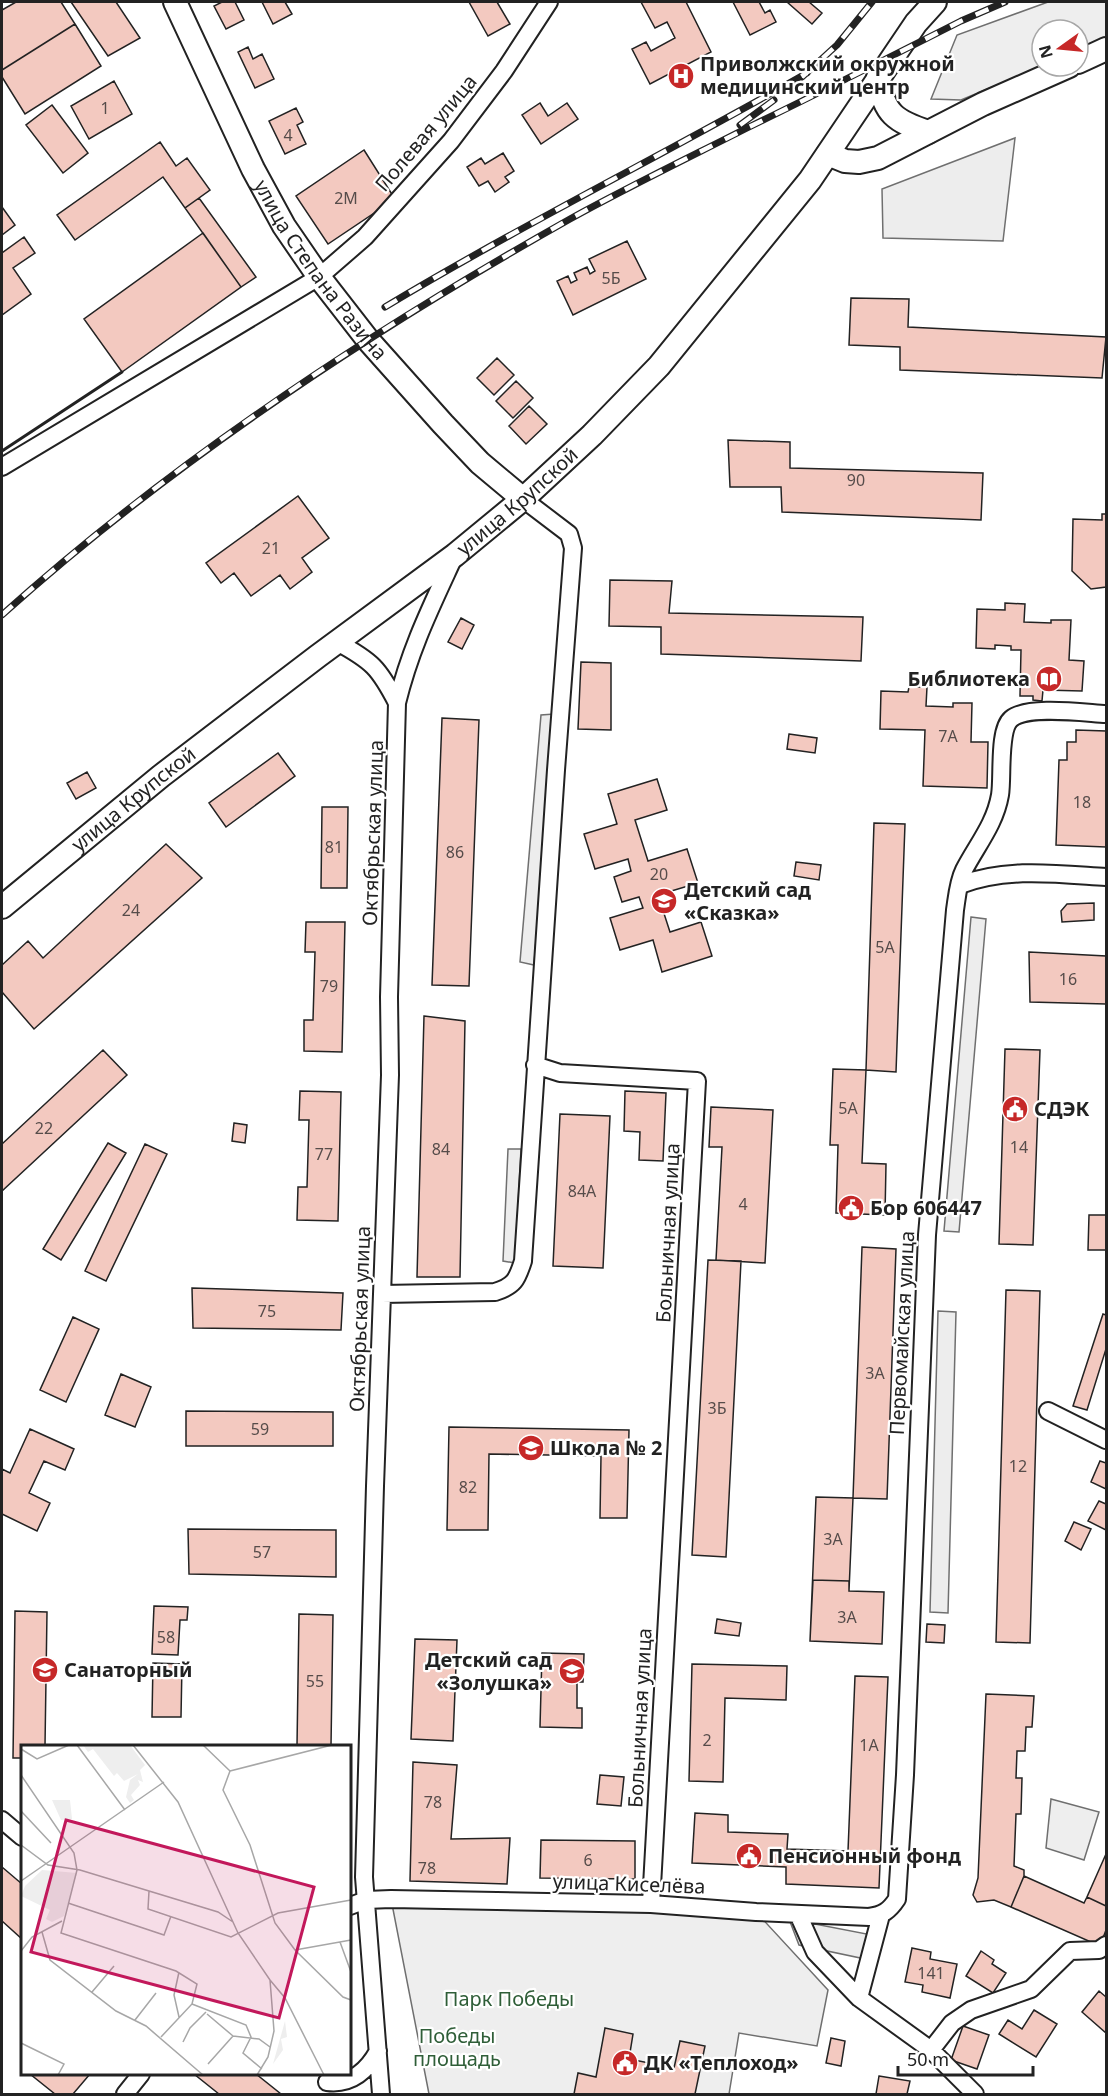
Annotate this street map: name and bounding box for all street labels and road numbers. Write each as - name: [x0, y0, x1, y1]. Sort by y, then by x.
- street label: Полевая улица: [369, 68, 483, 197]
- street label: улица Степана Разина: [248, 175, 394, 366]
- street label: улица Крупской: [451, 441, 583, 561]
- street label: Октябрьская улица: [356, 739, 389, 927]
- street label: улица Крупской: [65, 740, 201, 857]
- street label: Больничная улица: [649, 1142, 686, 1324]
- street label: Октябрьская улица: [343, 1225, 376, 1413]
- street label: Первомайская улица: [883, 1230, 920, 1436]
- street label: Больничная улица: [621, 1627, 658, 1809]
- street label: улица Киселёва: [552, 1867, 706, 1900]

